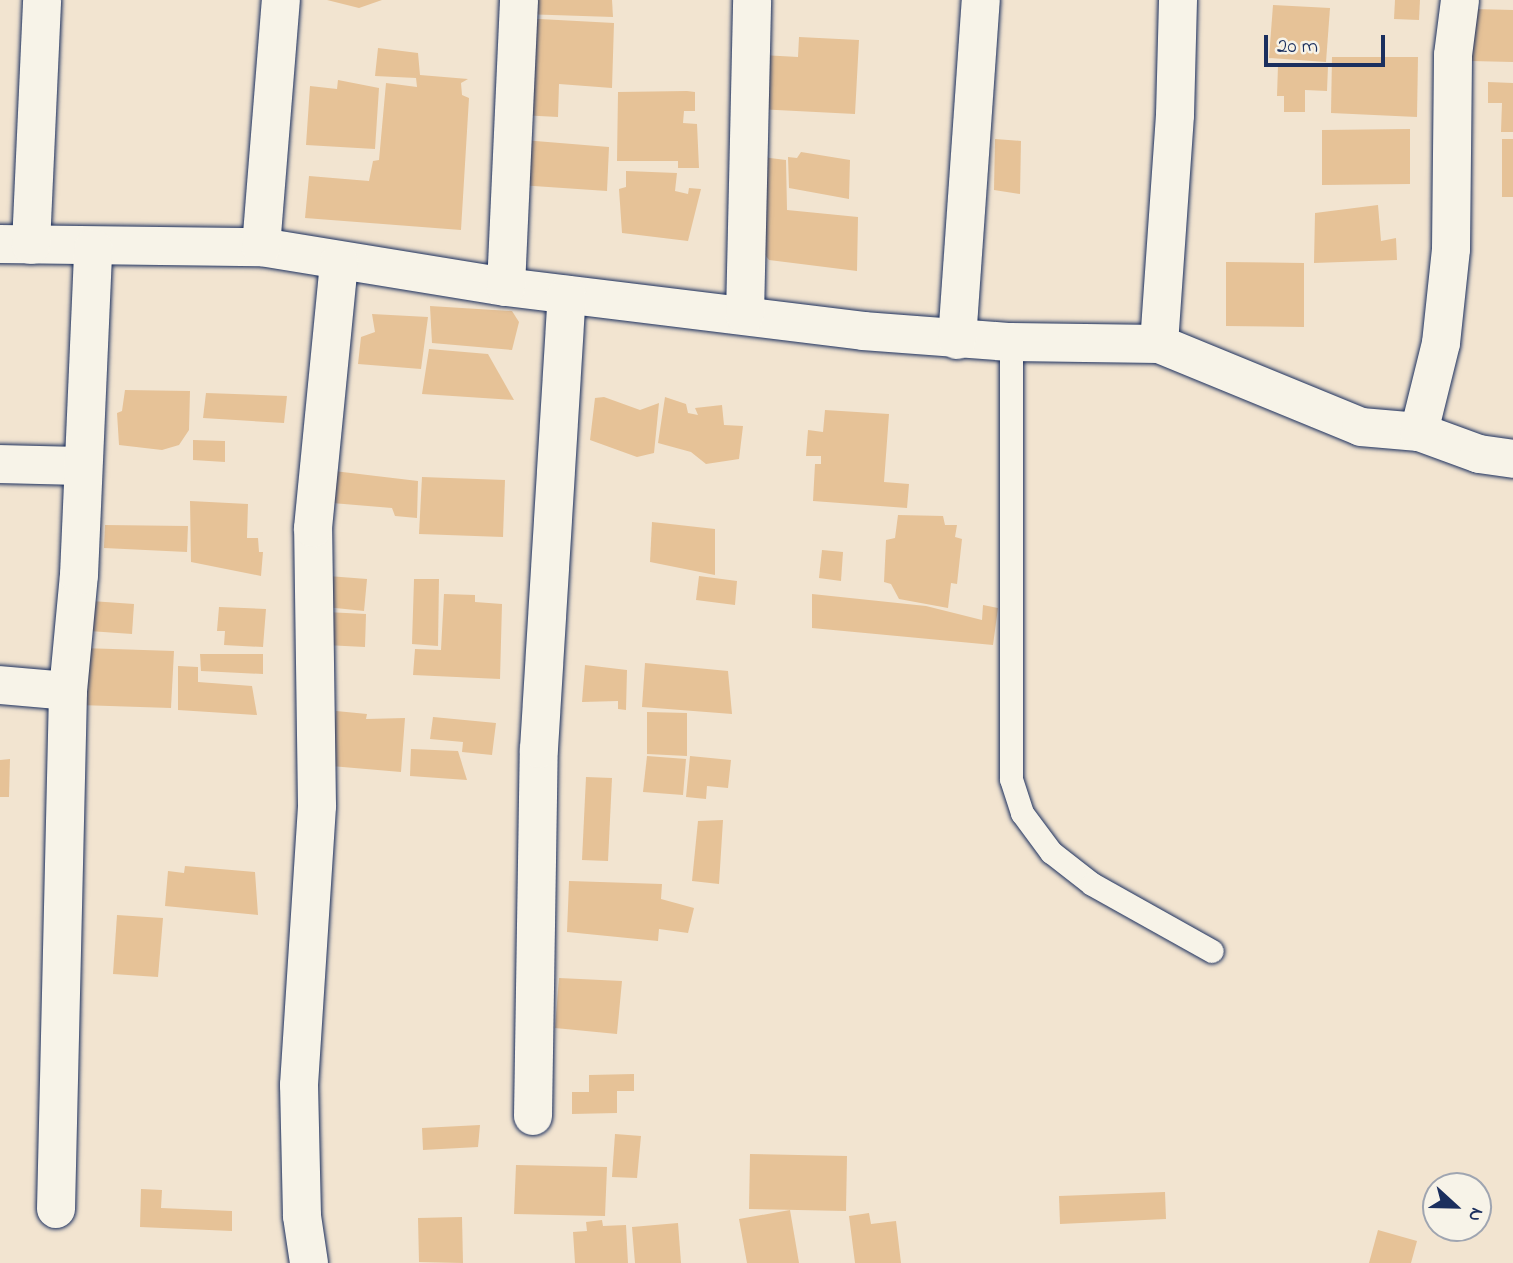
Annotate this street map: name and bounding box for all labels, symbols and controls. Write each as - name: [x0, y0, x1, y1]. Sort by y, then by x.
- scale bar: [1268, 21, 1389, 65]
- text: 20 m: [1277, 32, 1318, 62]
- north arrow: [1422, 1172, 1492, 1242]
- text: N: [1460, 1203, 1490, 1225]

